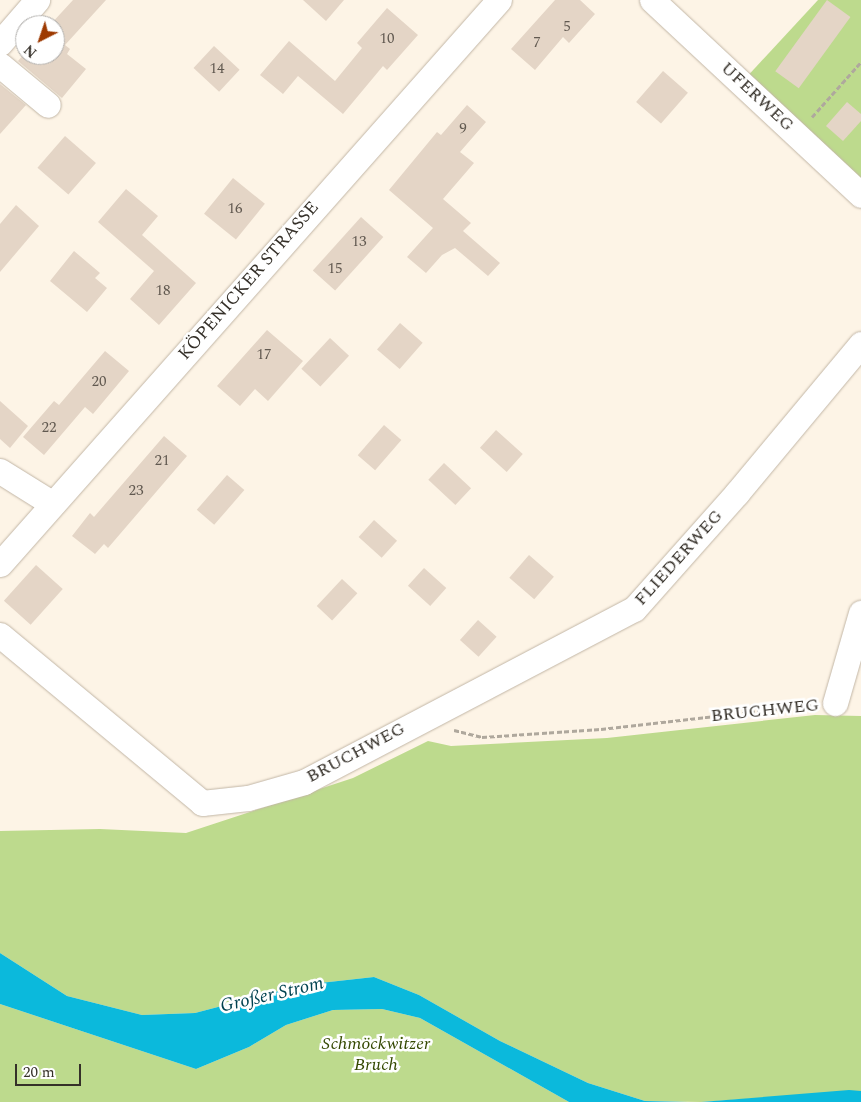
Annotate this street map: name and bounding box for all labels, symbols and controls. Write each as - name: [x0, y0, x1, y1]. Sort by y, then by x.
- north arrow: [15, 15, 65, 65]
- house number: 5: [563, 18, 571, 36]
- house number: 10: [380, 30, 394, 48]
- house number: 7: [533, 34, 541, 52]
- text: N: [19, 39, 42, 63]
- street label: UFERWEG: [716, 58, 798, 136]
- house number: 14: [210, 60, 224, 78]
- house number: 9: [459, 120, 467, 138]
- street label: KÖPENICKER STRASSE: [174, 197, 324, 365]
- house number: 16: [228, 200, 242, 218]
- house number: 13: [352, 233, 366, 251]
- house number: 15: [328, 260, 342, 278]
- house number: 18: [156, 282, 170, 300]
- house number: 17: [257, 346, 271, 364]
- house number: 20: [92, 373, 106, 391]
- house number: 22: [42, 419, 56, 437]
- house number: 21: [155, 452, 169, 470]
- house number: 23: [129, 482, 143, 500]
- street label: FLIEDERWEG: [630, 506, 728, 610]
- street label: BRUCHWEG: [710, 695, 820, 727]
- street label: BRUCHWEG: [303, 718, 409, 788]
- water label: Großer Strom: [218, 972, 326, 1018]
- park label: Schmöckwitzer Bruch: [322, 1034, 430, 1076]
- scale bar: [18, 1054, 84, 1086]
- text: 20 m: [23, 1061, 55, 1084]

